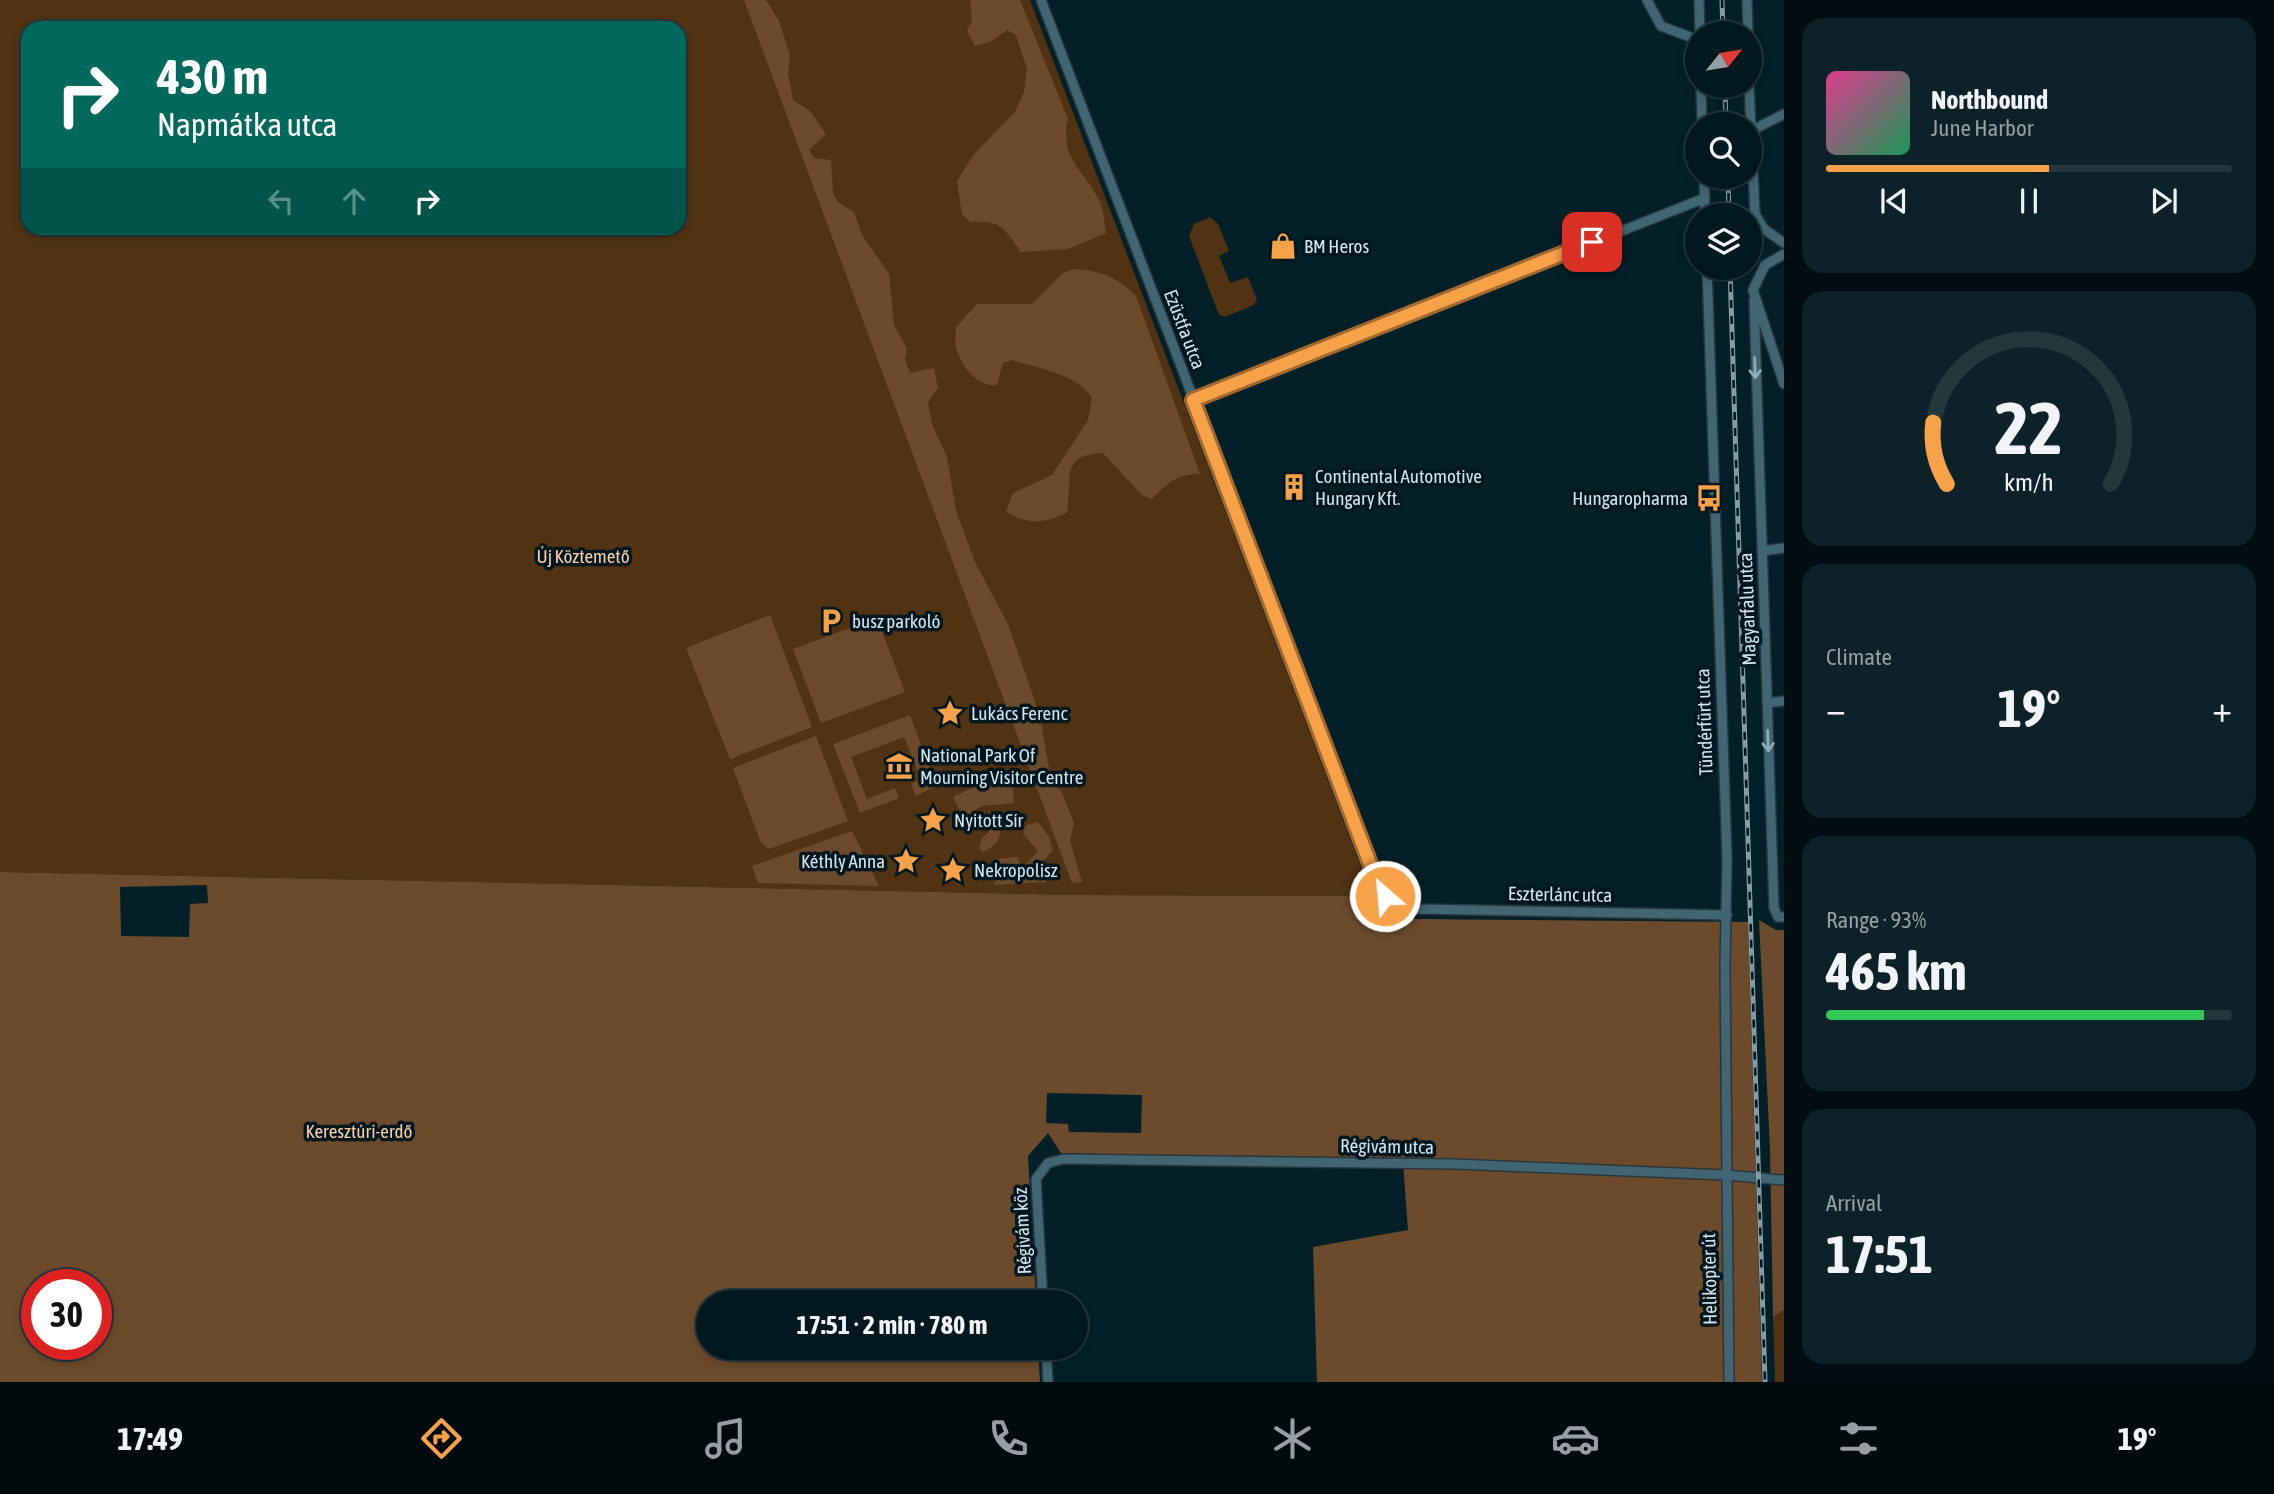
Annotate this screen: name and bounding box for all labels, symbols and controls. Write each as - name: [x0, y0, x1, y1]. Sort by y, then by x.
- north arrow: [1685, 21, 1762, 98]
- map controls: [1685, 21, 1762, 280]
- text: 430 m: [157, 48, 268, 104]
- icon: right: [42, 49, 133, 140]
- text: Northbound: [1931, 85, 2048, 115]
- text: Napmátka utca: [157, 106, 337, 143]
- button: search: [1685, 112, 1762, 189]
- text: June Harbor: [1931, 115, 2034, 141]
- icon: left: [262, 182, 300, 220]
- icon: ahead: [335, 182, 373, 220]
- icon: right: [408, 182, 446, 220]
- icon: previous: [1875, 182, 1913, 220]
- icon: pause: [2010, 182, 2048, 220]
- icon: next: [2145, 182, 2183, 220]
- button: layers: [1685, 203, 1762, 280]
- pin: [1562, 212, 1622, 272]
- icon: arrive: [1573, 223, 1611, 261]
- shop icon: BM Heros: [1268, 231, 1298, 261]
- place label: BM Heros: [1304, 235, 1370, 257]
- street label: Ezüstfa utca: [1160, 286, 1210, 372]
- one-way arrow: [1749, 356, 1762, 379]
- text: 22: [1995, 387, 2063, 470]
- place label: Continental Automotive Hungary Kft.: [1315, 465, 1482, 509]
- text: km/h: [2004, 468, 2054, 496]
- building icon: Continental Automotive Hungary Kft.: [1279, 472, 1309, 502]
- bus stop icon: Hungaropharma: [1694, 483, 1724, 513]
- place label: Hungaropharma: [1572, 487, 1688, 509]
- park label: Új Köztemető: [536, 545, 630, 567]
- street label: Magyarfalu utca: [1734, 552, 1760, 666]
- parking icon: busz parkoló: [816, 606, 846, 636]
- place label: busz parkoló: [852, 610, 941, 632]
- text: Climate: [1826, 644, 1892, 670]
- street label: Tündérfürt utca: [1691, 668, 1717, 776]
- text: 19°: [1997, 678, 2061, 738]
- text: −: [1826, 687, 1846, 730]
- text: +: [2212, 687, 2232, 730]
- place icon: Lukács Ferenc: [935, 698, 965, 728]
- place label: Lukács Ferenc: [971, 702, 1068, 724]
- one-way arrow: [1762, 730, 1775, 753]
- place label: National Park Of Mourning Visitor Centre: [920, 744, 1083, 788]
- museum icon: National Park Of Mourning Visitor Centre: [884, 751, 914, 781]
- place icon: Nyitott Sír: [918, 805, 948, 835]
- place label: Nyitott Sír: [954, 809, 1024, 831]
- place icon: Kéthly Anna: [891, 846, 921, 876]
- place label: Kéthly Anna: [801, 850, 885, 872]
- place icon: Nekropolisz: [938, 855, 968, 885]
- place label: Nekropolisz: [974, 859, 1058, 881]
- position arrow: [1348, 859, 1422, 933]
- street label: Eszterlánc utca: [1508, 882, 1612, 906]
- text: Range · 93%: [1826, 907, 1926, 933]
- text: 465 km: [1826, 941, 1967, 1001]
- park label: Keresztúri-erdő: [306, 1120, 412, 1142]
- street label: Régivám utca: [1340, 1134, 1434, 1158]
- street label: Régivám köz: [1009, 1187, 1035, 1275]
- text: Arrival: [1826, 1190, 1882, 1216]
- text: 17:51: [1826, 1224, 1933, 1284]
- street label: Helikopter út: [1697, 1233, 1721, 1325]
- speed limit sign: 30: [21, 1269, 112, 1360]
- text: 17:51 · 2 min · 780 m: [797, 1310, 987, 1340]
- icon: directions: [417, 1414, 466, 1463]
- icon: music: [701, 1414, 750, 1463]
- icon: phone: [984, 1414, 1033, 1463]
- icon: climate: [1268, 1414, 1317, 1463]
- icon: car: [1551, 1414, 1600, 1463]
- icon: filters: [1834, 1414, 1883, 1463]
- text: 17:49: [117, 1420, 183, 1457]
- text: 19°: [2118, 1420, 2157, 1457]

